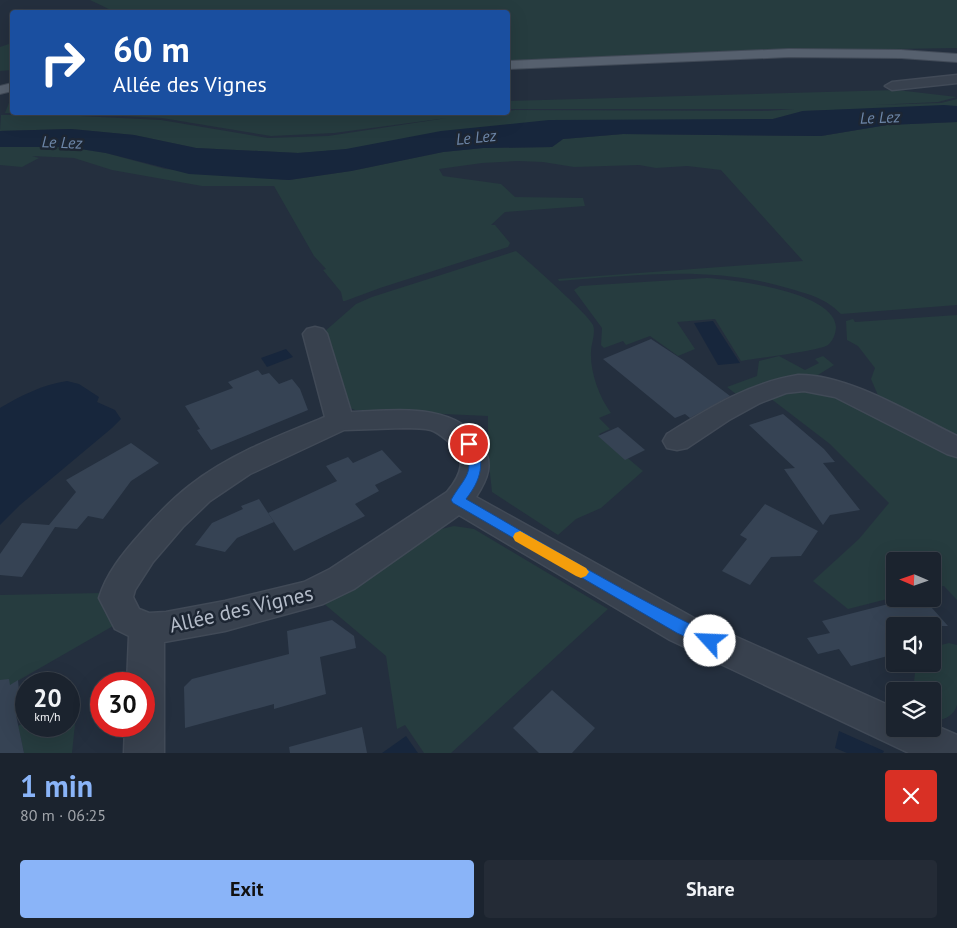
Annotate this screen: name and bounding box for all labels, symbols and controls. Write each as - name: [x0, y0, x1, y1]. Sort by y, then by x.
- text: 60 m: [113, 26, 190, 72]
- icon: right: [30, 30, 95, 95]
- text: Allée des Vignes: [113, 70, 267, 98]
- water label: Le Lez: [859, 106, 902, 128]
- water label: Le Lez: [455, 125, 498, 149]
- water label: Le Lez: [41, 131, 84, 153]
- pin: [448, 423, 490, 465]
- icon: arrive: [455, 430, 483, 458]
- north arrow: [886, 552, 941, 608]
- map controls: [886, 552, 941, 737]
- street label: Allée des Vignes: [166, 579, 316, 639]
- position arrow: [683, 614, 735, 666]
- button: sound: [886, 617, 941, 672]
- speed limit sign: 30: [90, 672, 155, 737]
- text: 20: [33, 682, 62, 714]
- button: layers: [886, 682, 941, 737]
- text: km/h: [34, 709, 61, 724]
- text: 1 min: [20, 766, 93, 805]
- button: close: [885, 770, 937, 822]
- text: 80 m · 06:25: [20, 805, 106, 825]
- button: Exit: [20, 860, 474, 918]
- button: Share: [484, 860, 937, 918]

